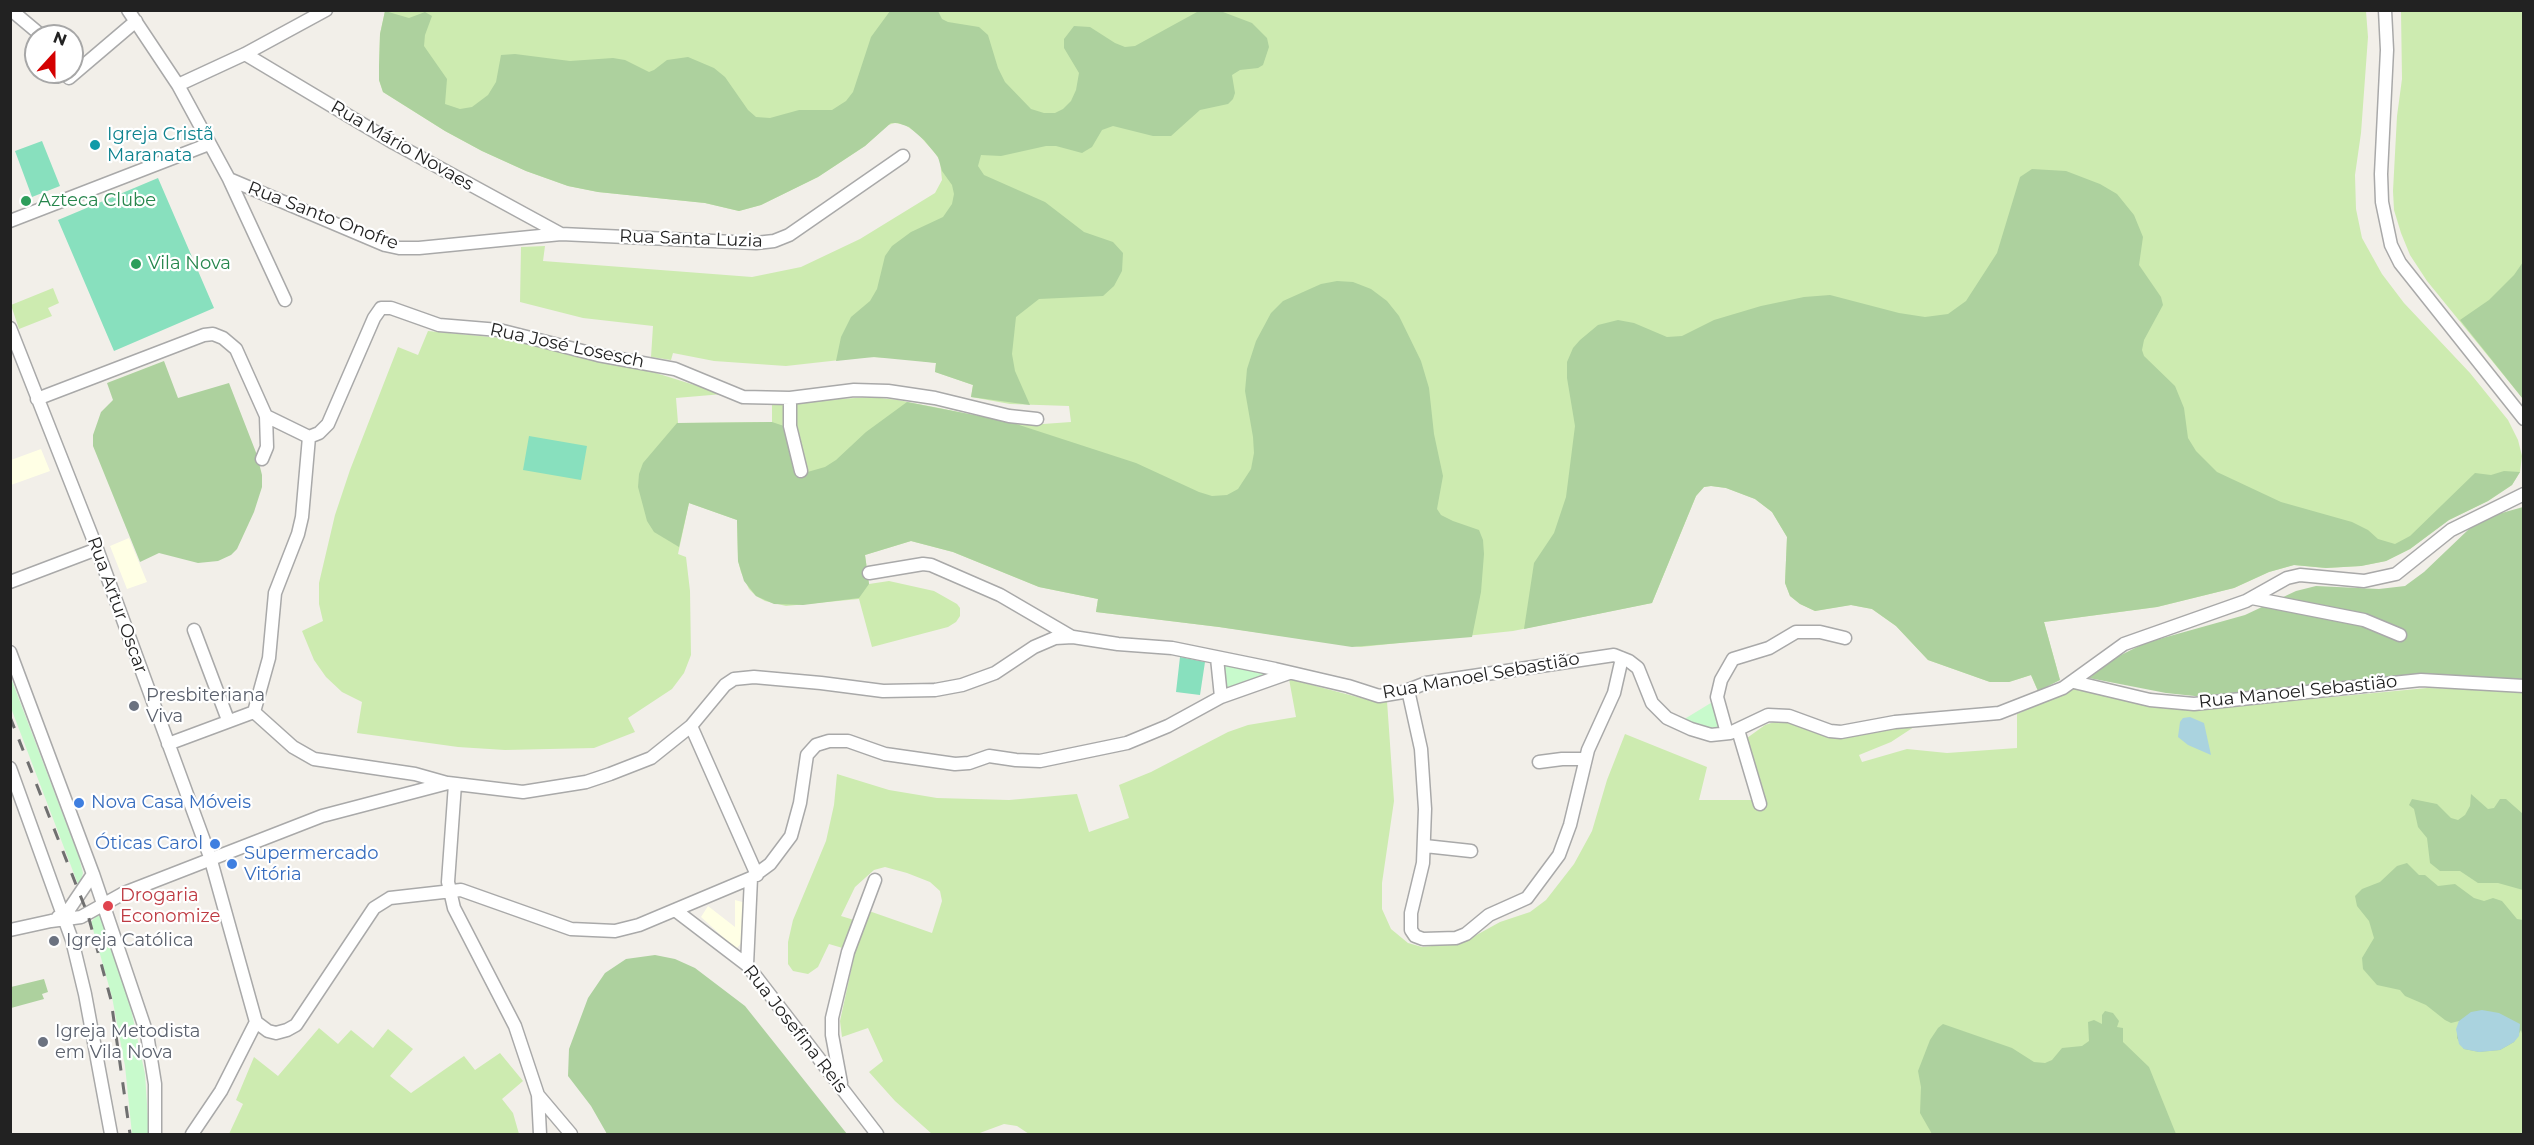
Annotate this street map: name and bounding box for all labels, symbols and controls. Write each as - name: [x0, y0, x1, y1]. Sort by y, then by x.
- north arrow: [24, 24, 84, 84]
- text: N: [50, 27, 69, 50]
- street label: Rua Mário Novaes: [327, 96, 477, 196]
- place label: Igreja Cristã Maranata: [107, 124, 214, 166]
- marker: Igreja Cristã Maranata: [88, 138, 102, 152]
- street label: Rua Santo Onofre: [245, 177, 401, 255]
- place label: Azteca Clube: [38, 190, 156, 212]
- marker: Azteca Clube: [19, 194, 33, 208]
- street label: Rua Santa Luzia: [619, 226, 763, 252]
- place label: Vila Nova: [148, 253, 231, 275]
- marker: Vila Nova: [129, 257, 143, 271]
- street label: Rua José Losesch: [488, 319, 646, 373]
- street label: Rua Artur Oscar: [82, 534, 152, 676]
- street label: Rua Manoel Sebastião: [1381, 648, 1581, 704]
- street label: Rua Manoel Sebastião: [2198, 671, 2398, 713]
- place label: Presbiteriana Viva: [146, 685, 265, 728]
- marker: Presbiteriana Viva: [127, 699, 141, 713]
- place label: Nova Casa Móveis: [91, 792, 251, 814]
- marker: Nova Casa Móveis: [72, 796, 86, 810]
- place label: Óticas Carol: [95, 833, 203, 855]
- marker: Óticas Carol: [208, 837, 222, 851]
- place label: Supermercado Vitória: [244, 843, 379, 886]
- marker: Supermercado Vitória: [225, 857, 239, 871]
- place label: Drogaria Economize: [120, 885, 220, 928]
- marker: Drogaria Economize: [101, 899, 115, 913]
- place label: Igreja Católica: [66, 930, 194, 952]
- marker: Igreja Católica: [47, 934, 61, 948]
- street label: Rua Josefina Reis: [738, 961, 852, 1097]
- place label: Igreja Metodista em Vila Nova: [55, 1021, 200, 1064]
- marker: Igreja Metodista em Vila Nova: [36, 1035, 50, 1049]

